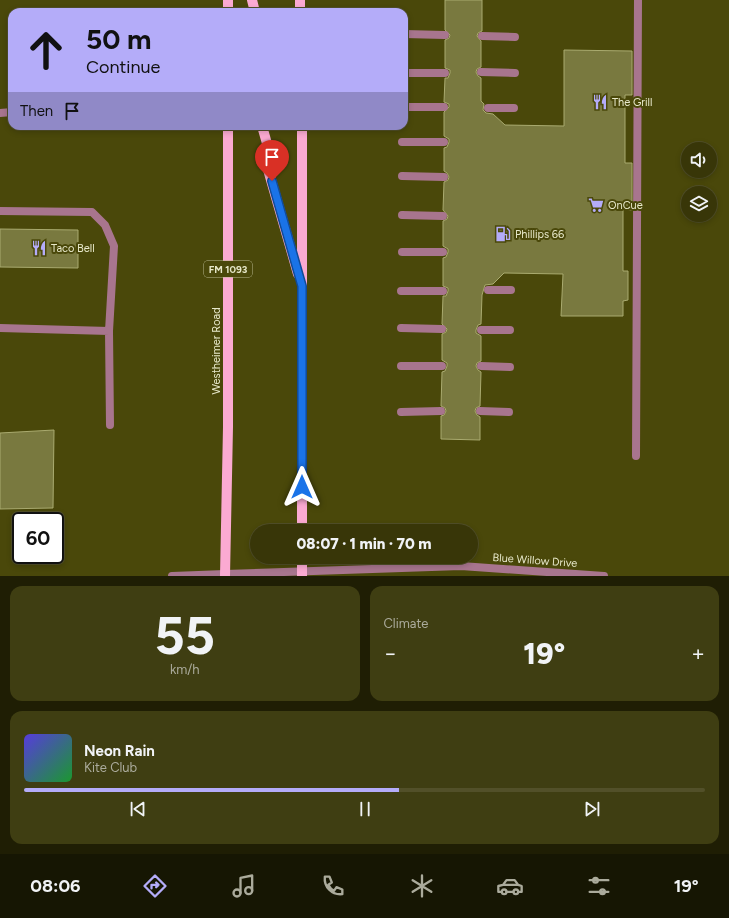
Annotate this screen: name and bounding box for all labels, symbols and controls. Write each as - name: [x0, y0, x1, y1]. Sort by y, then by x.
- text: 50 m: [86, 22, 152, 56]
- icon: ahead: [20, 24, 72, 76]
- text: Continue: [86, 56, 160, 78]
- restaurant icon: The Grill: [591, 93, 609, 111]
- place label: The Grill: [612, 96, 652, 109]
- icon: arrive: [61, 100, 83, 122]
- text: Then: [20, 102, 53, 120]
- pin: [255, 140, 289, 181]
- map controls: [681, 142, 717, 222]
- button: sound: [681, 142, 717, 178]
- icon: arrive: [261, 146, 283, 168]
- button: layers: [681, 186, 717, 222]
- supermarket icon: OnCue: [587, 196, 605, 214]
- place label: OnCue: [608, 199, 643, 212]
- fuel station icon: Phillips 66: [494, 225, 512, 243]
- place label: Phillips 66: [515, 228, 564, 241]
- restaurant icon: Taco Bell: [30, 239, 48, 257]
- place label: Taco Bell: [51, 242, 95, 255]
- road number: FM 1093: [204, 261, 252, 277]
- street label: Westheimer Road: [210, 307, 223, 395]
- position arrow: [281, 466, 323, 508]
- speed limit sign: 60: [12, 512, 64, 564]
- text: 08:07 · 1 min · 70 m: [297, 535, 431, 553]
- street label: Blue Willow Drive: [492, 551, 578, 570]
- text: 55: [155, 605, 215, 667]
- text: Climate: [384, 616, 428, 631]
- text: 19°: [523, 635, 565, 672]
- text: −: [384, 640, 397, 667]
- text: +: [691, 640, 705, 667]
- text: km/h: [170, 662, 200, 677]
- text: Neon Rain: [84, 742, 155, 760]
- text: Kite Club: [84, 760, 137, 775]
- icon: previous: [127, 798, 149, 820]
- icon: pause: [354, 798, 376, 820]
- icon: next: [581, 798, 603, 820]
- icon: directions: [141, 872, 169, 900]
- icon: music: [230, 872, 258, 900]
- icon: phone: [319, 872, 347, 900]
- icon: climate: [408, 872, 436, 900]
- icon: car: [496, 872, 524, 900]
- icon: filters: [585, 872, 613, 900]
- text: 08:06: [30, 875, 81, 897]
- text: 19°: [674, 875, 699, 897]

